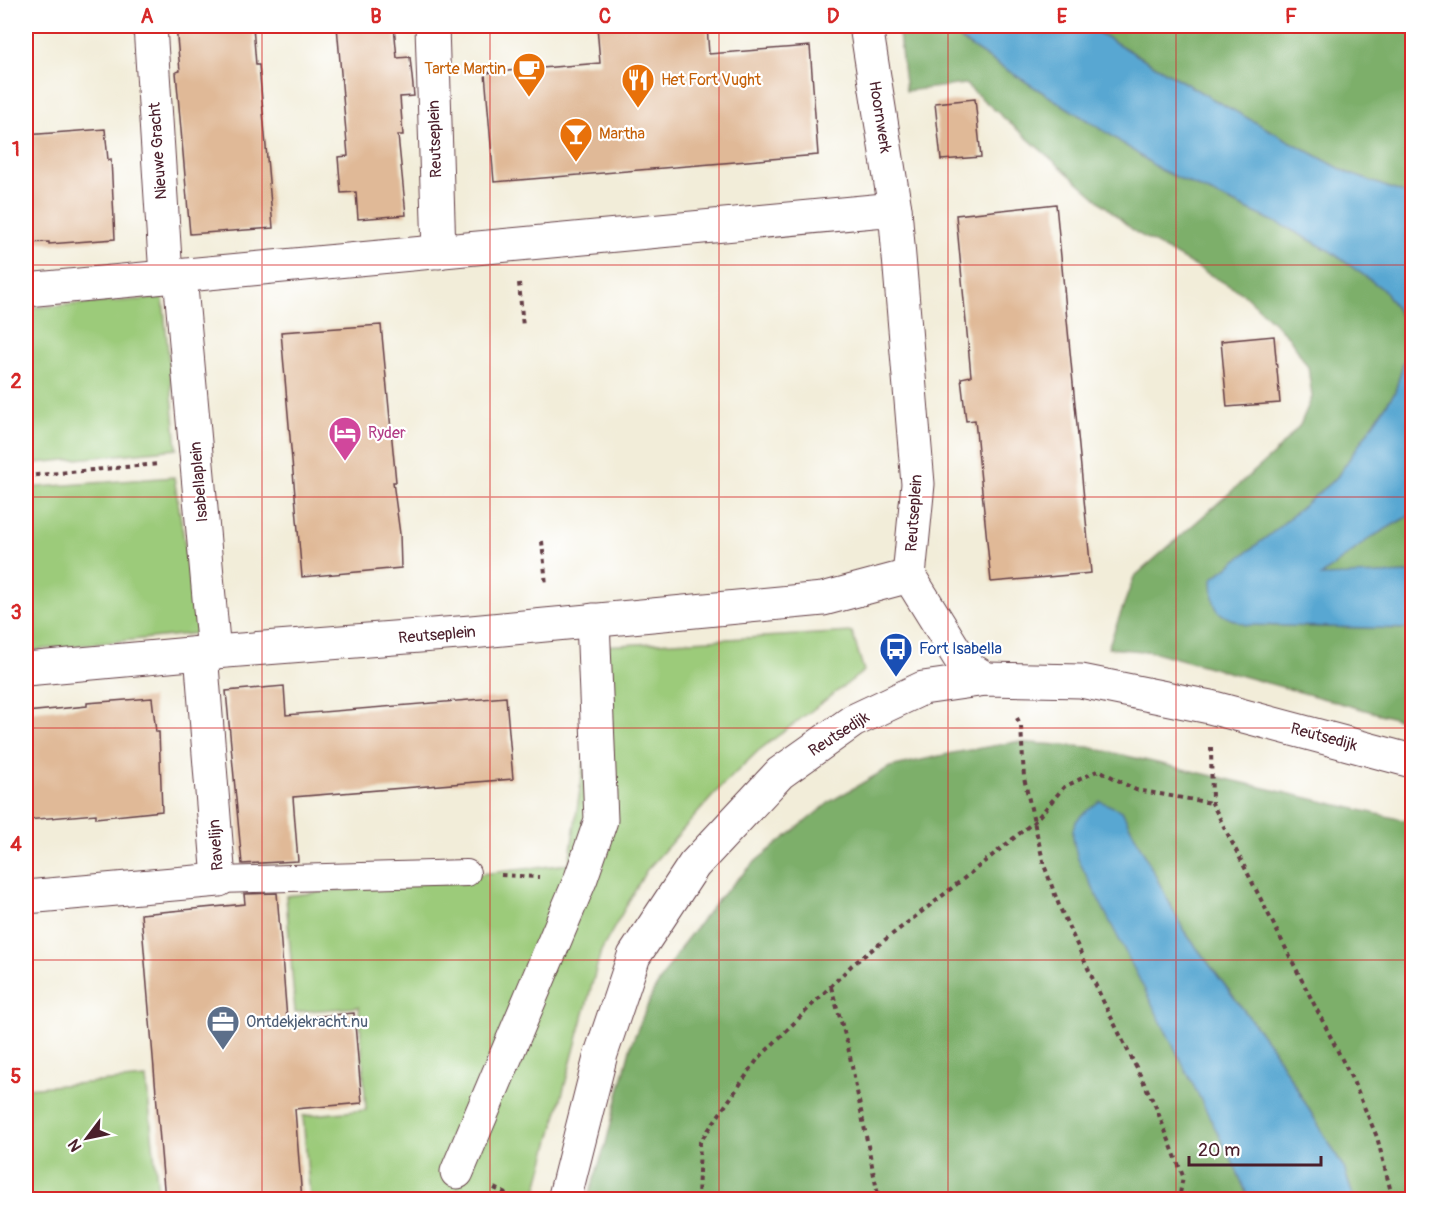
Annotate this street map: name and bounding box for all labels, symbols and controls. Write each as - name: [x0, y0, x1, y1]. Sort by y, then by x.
- text: A: [141, 4, 154, 29]
- text: B: [370, 4, 382, 29]
- text: C: [599, 4, 611, 29]
- text: D: [827, 4, 840, 29]
- text: E: [1057, 4, 1068, 29]
- text: F: [1285, 4, 1297, 29]
- cafe icon: Tarte Martin: [511, 51, 547, 98]
- place label: Tarte Martin: [424, 59, 506, 79]
- restaurant icon: Het Fort Vught: [620, 62, 656, 109]
- place label: Het Fort Vught: [661, 70, 762, 90]
- street label: Hoornwerk: [864, 79, 896, 155]
- street label: Reutseplein: [424, 100, 446, 178]
- street label: Nieuwe Gracht: [145, 101, 171, 200]
- bar icon: Martha: [558, 116, 594, 163]
- place label: Martha: [599, 124, 645, 144]
- text: 1: [12, 137, 20, 162]
- text: 2: [10, 369, 22, 394]
- hotel icon: Ryder: [327, 415, 363, 462]
- place label: Ryder: [368, 423, 406, 443]
- street label: Isabellaplein: [186, 441, 212, 523]
- street label: Reutseplein: [901, 474, 927, 552]
- text: 3: [10, 600, 22, 625]
- street label: Reutseplein: [397, 622, 477, 648]
- bus stop icon: Fort Isabella: [878, 631, 914, 678]
- place label: Fort Isabella: [919, 639, 1002, 659]
- street label: Reutsedijk: [805, 707, 873, 761]
- street label: Reutsedijk: [1288, 718, 1360, 756]
- street label: Ravelijn: [204, 819, 228, 871]
- text: 4: [10, 832, 22, 857]
- office icon: Ontdekjekracht.nu: [205, 1004, 241, 1051]
- place label: Ontdekjekracht.nu: [246, 1012, 368, 1032]
- text: 5: [11, 1064, 22, 1089]
- north arrow: [57, 1108, 117, 1168]
- scale bar: [1189, 1129, 1321, 1167]
- text: N: [64, 1135, 86, 1155]
- text: 20 m: [1198, 1139, 1240, 1162]

